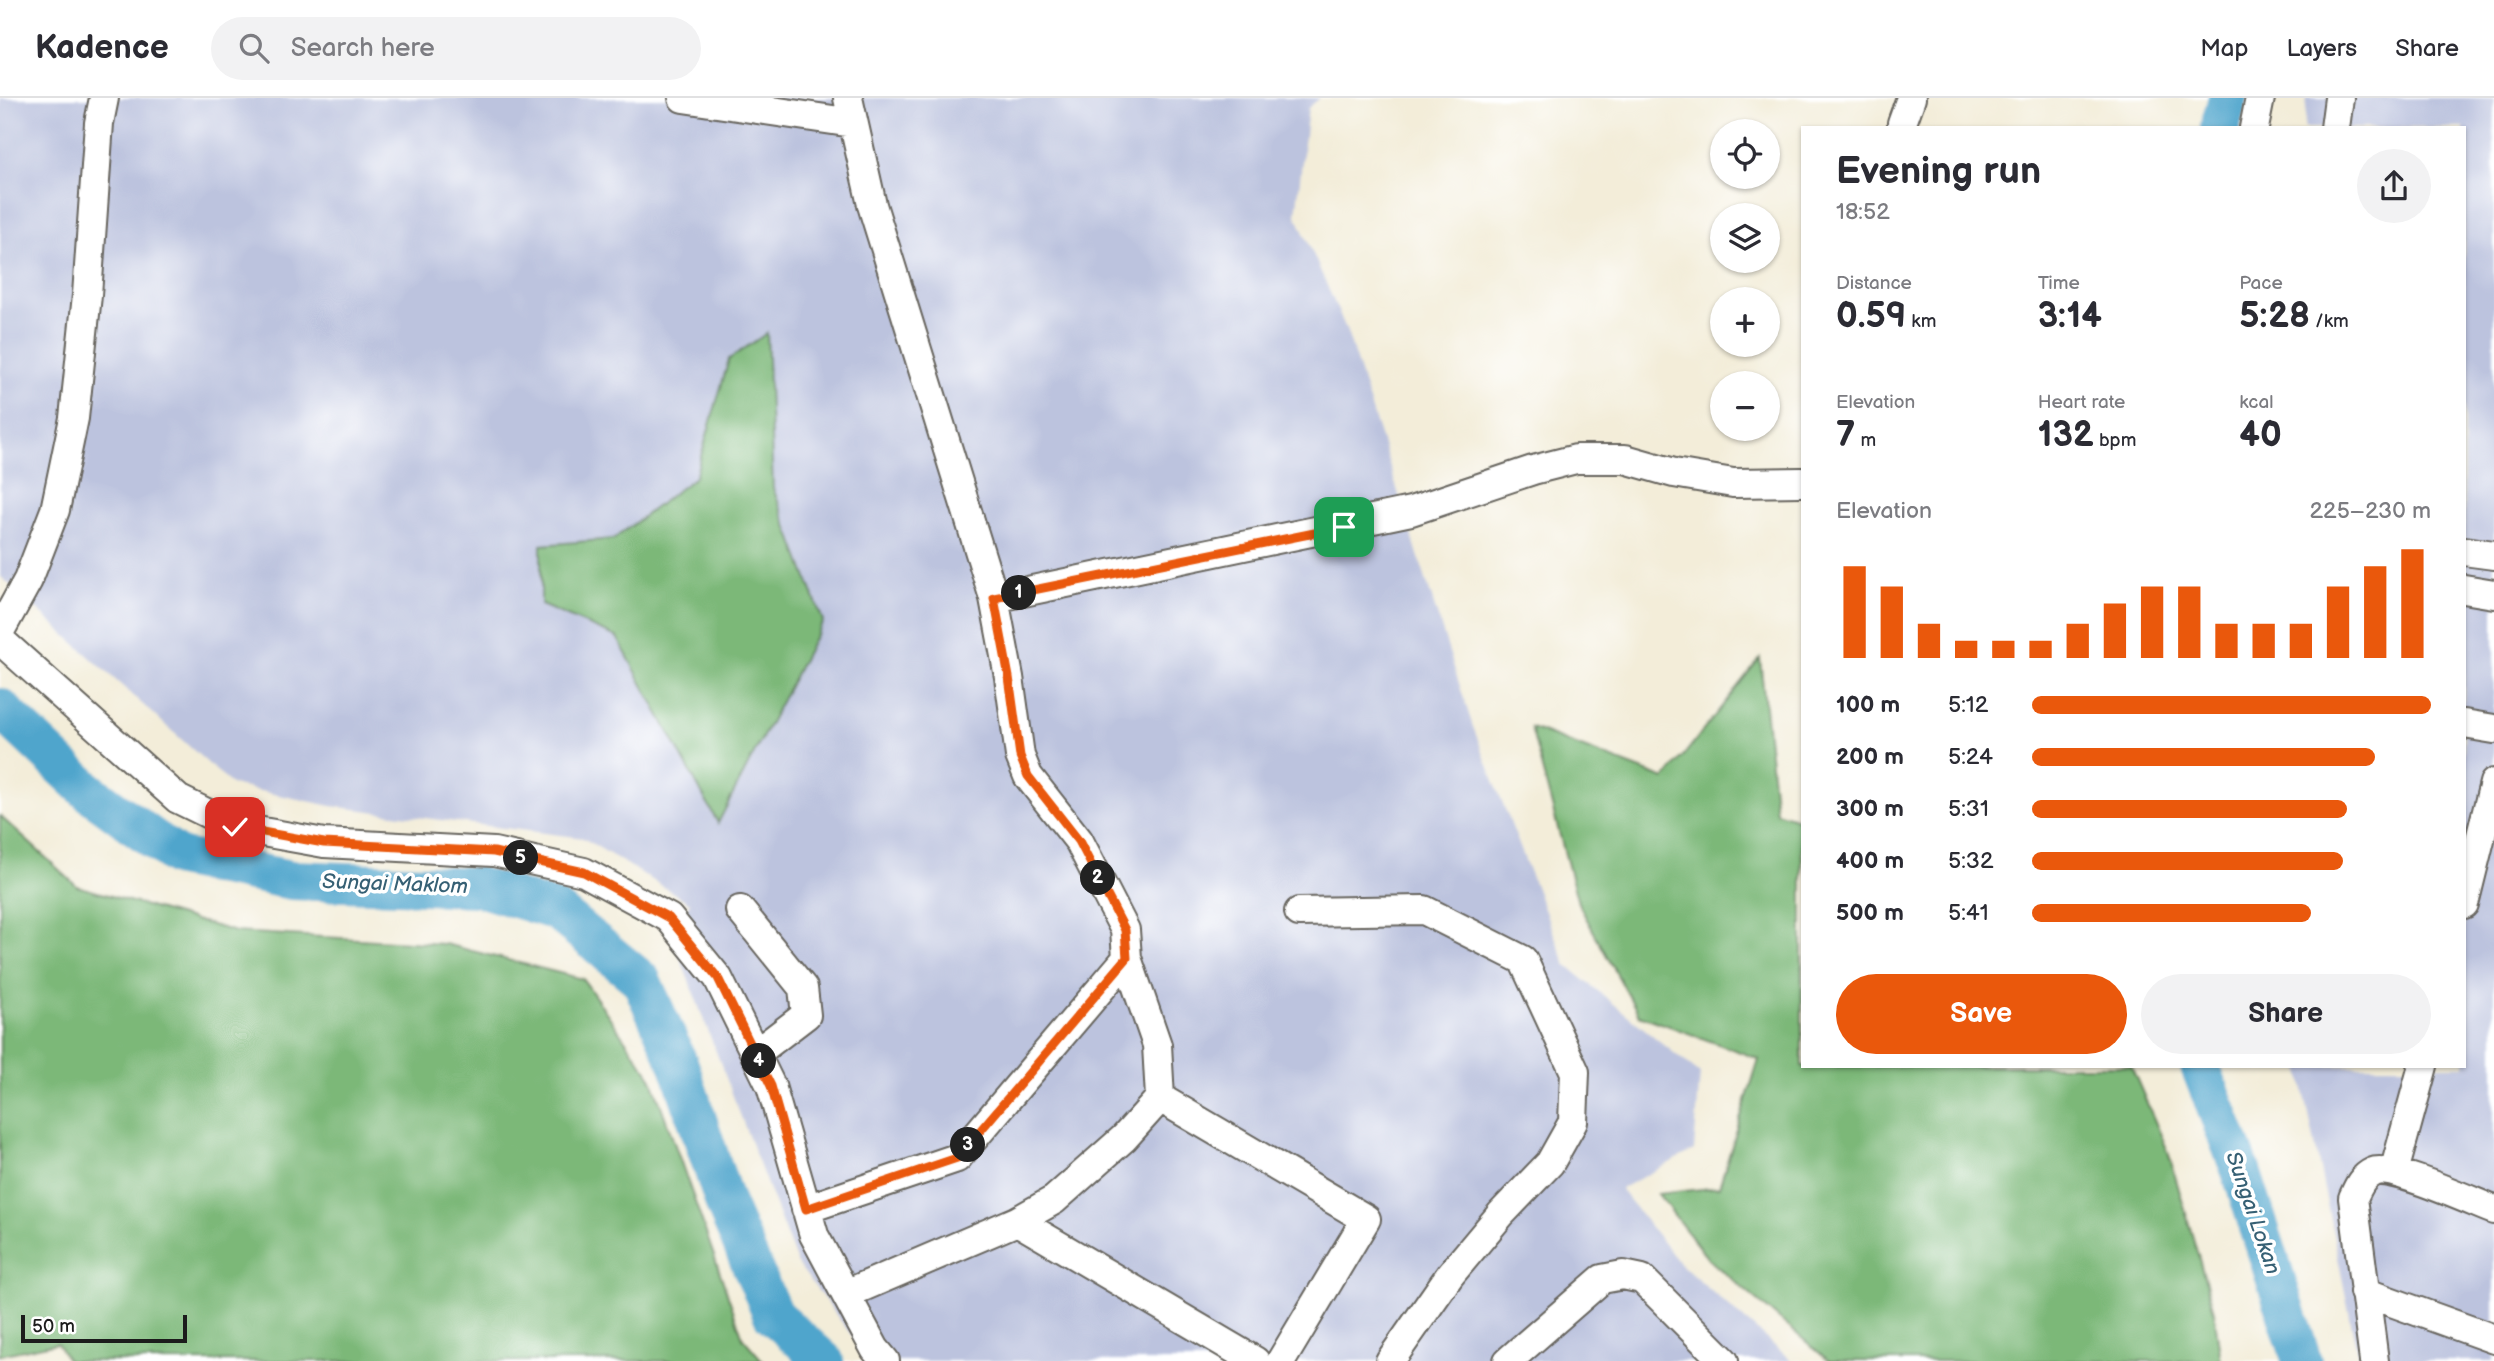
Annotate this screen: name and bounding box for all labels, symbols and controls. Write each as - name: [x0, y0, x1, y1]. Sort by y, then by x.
- search box: [211, 17, 701, 80]
- text: Kadence: [35, 28, 169, 68]
- icon: search: [235, 29, 273, 67]
- text: Search here: [291, 33, 435, 64]
- text: Map: [2200, 34, 2248, 63]
- text: Layers: [2286, 34, 2357, 63]
- text: Share: [2395, 34, 2459, 63]
- map controls: [1710, 119, 1780, 441]
- button: locate: [1710, 119, 1780, 189]
- text: Evening run: [1836, 149, 2041, 194]
- button: share: [2357, 149, 2431, 223]
- text: 18:52: [1836, 198, 1890, 226]
- button: layers: [1710, 203, 1780, 273]
- text: Distance: [1836, 272, 1912, 295]
- text: Time: [2038, 272, 2080, 295]
- text: Pace: [2239, 272, 2283, 295]
- button: +: [1710, 287, 1780, 357]
- text: 0.59: [1836, 295, 1906, 338]
- text: 3:14: [2038, 295, 2102, 338]
- text: 5:28: [2239, 295, 2310, 338]
- text: km: [1906, 310, 1936, 333]
- text: /km: [2310, 310, 2349, 333]
- button: −: [1710, 371, 1780, 441]
- text: Elevation: [1836, 391, 1915, 414]
- text: Heart rate: [2038, 391, 2125, 414]
- text: kcal: [2239, 391, 2273, 414]
- text: 7: [1836, 414, 1855, 457]
- text: 132: [2038, 414, 2094, 457]
- text: 40: [2239, 414, 2282, 457]
- text: m: [1855, 429, 1876, 452]
- text: bpm: [2094, 429, 2136, 452]
- pin: [1314, 497, 1374, 557]
- text: Elevation: [1836, 497, 1932, 525]
- text: 225–230 m: [2310, 497, 2431, 525]
- icon: arrive: [1325, 508, 1363, 546]
- pin: 1: [1002, 575, 1036, 610]
- text: 1: [1015, 581, 1023, 604]
- text: 100 m: [1836, 691, 1900, 719]
- text: 5:12: [1948, 691, 1988, 719]
- text: 200 m: [1836, 743, 1904, 771]
- text: 5:24: [1948, 743, 1993, 771]
- text: 300 m: [1836, 795, 1904, 823]
- text: 5:31: [1948, 795, 1989, 823]
- pin: [205, 797, 265, 857]
- icon: check: [216, 808, 254, 846]
- pin: 5: [504, 840, 538, 876]
- text: 5: [515, 846, 526, 869]
- text: 400 m: [1836, 847, 1904, 875]
- text: 5:32: [1948, 847, 1994, 875]
- pin: 2: [1080, 860, 1116, 896]
- text: 2: [1092, 866, 1103, 889]
- water label: Sungai Maklom: [322, 869, 468, 899]
- text: 500 m: [1836, 899, 1904, 927]
- text: 5:41: [1948, 899, 1989, 927]
- button: Save: [1836, 974, 2127, 1054]
- button: Share: [2141, 974, 2431, 1054]
- pin: 4: [742, 1044, 776, 1079]
- text: 4: [753, 1049, 764, 1072]
- pin: 3: [950, 1128, 986, 1162]
- text: 3: [962, 1133, 973, 1156]
- water label: Sungai Lokan: [2220, 1148, 2286, 1278]
- scale bar: [21, 1312, 187, 1344]
- text: 50 m: [32, 1315, 75, 1338]

